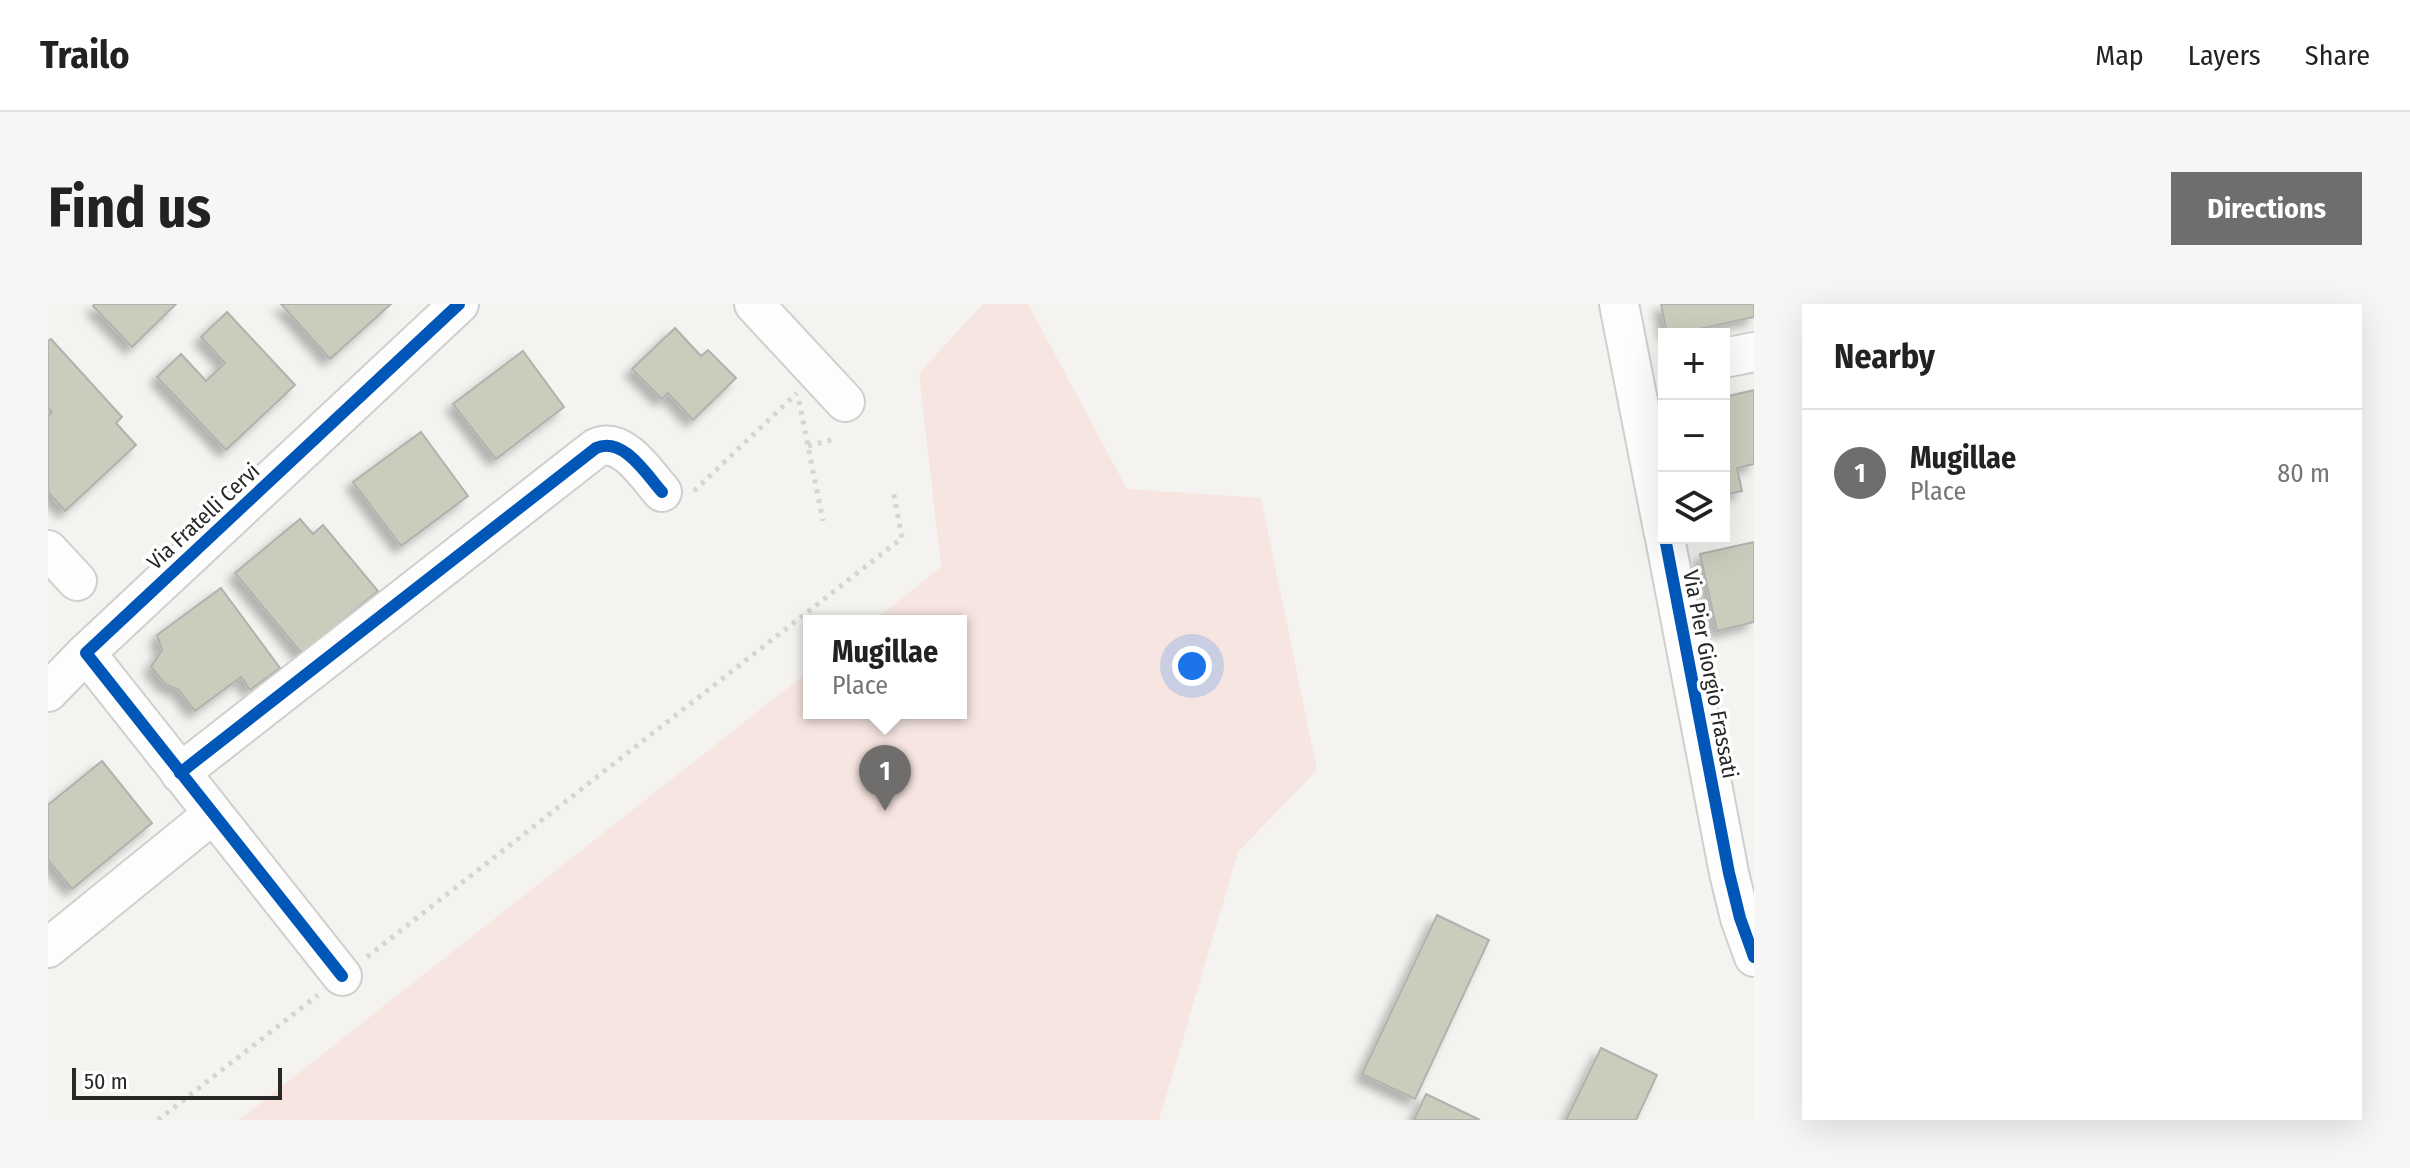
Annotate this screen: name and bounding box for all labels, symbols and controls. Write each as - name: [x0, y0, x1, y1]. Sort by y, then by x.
- text: Trailo: [40, 32, 130, 78]
- text: Map: [2095, 39, 2144, 72]
- text: Layers: [2188, 39, 2261, 72]
- text: Share: [2305, 39, 2370, 72]
- button: Directions: [2171, 172, 2362, 245]
- text: Find us: [48, 175, 211, 242]
- map controls: [1658, 328, 1730, 544]
- button: +: [1658, 328, 1730, 400]
- text: Nearby: [1834, 336, 1935, 377]
- button: −: [1658, 400, 1730, 472]
- text: Mugillae: [1910, 440, 2016, 476]
- street label: Via Fratelli Cervi: [141, 457, 265, 575]
- text: 1: [1855, 458, 1866, 489]
- text: 80 m: [2277, 458, 2330, 489]
- button: layers: [1658, 472, 1730, 544]
- text: Place: [1910, 476, 1966, 507]
- street label: Via Pier Giorgio Frassati: [1677, 568, 1744, 781]
- popup: [803, 615, 967, 719]
- text: Mugillae: [832, 634, 938, 670]
- your location: [1172, 646, 1212, 686]
- text: Place: [832, 670, 888, 701]
- pin: 1: [859, 745, 911, 811]
- scale bar: [72, 1064, 282, 1100]
- text: 50 m: [84, 1068, 128, 1095]

